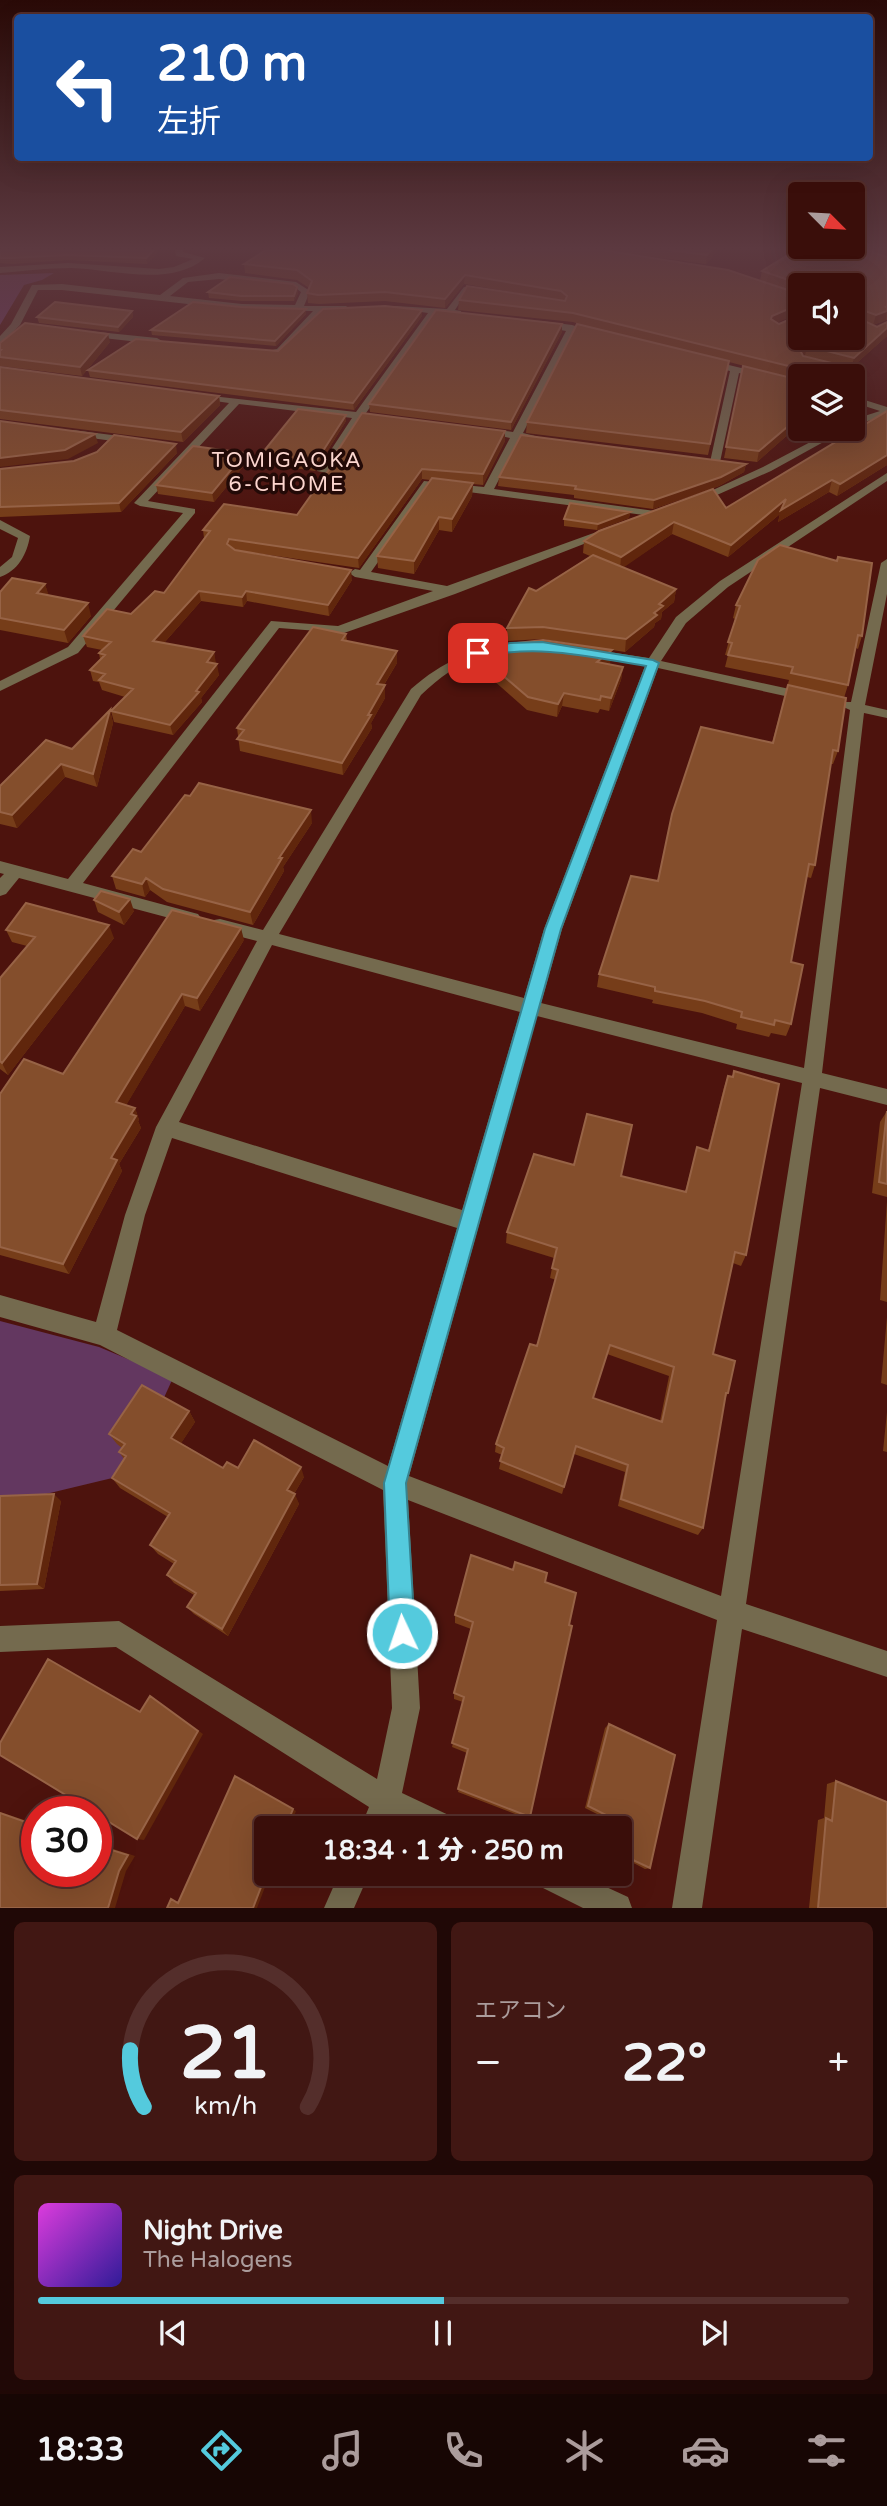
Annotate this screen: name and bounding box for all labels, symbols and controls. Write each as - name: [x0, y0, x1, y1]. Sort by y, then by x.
- text: 210 m: [157, 35, 307, 94]
- icon: left: [42, 42, 133, 133]
- text: 左折: [157, 103, 221, 141]
- north arrow: [788, 182, 864, 259]
- map controls: [788, 182, 865, 441]
- button: sound: [788, 273, 865, 350]
- button: layers: [788, 364, 865, 441]
- district label: TOMIGAOKA 6-CHOME: [211, 448, 363, 497]
- pin: [448, 623, 508, 683]
- icon: arrive: [459, 634, 497, 672]
- position arrow: [365, 1596, 439, 1670]
- speed limit sign: 30: [21, 1796, 112, 1887]
- text: 18:34 · 1 分 · 250 m: [322, 1835, 564, 1866]
- text: エアコン: [475, 1997, 567, 2025]
- text: 21: [180, 2011, 271, 2099]
- text: 22°: [622, 2032, 707, 2095]
- text: −: [475, 2040, 502, 2086]
- text: +: [828, 2040, 849, 2086]
- text: km/h: [194, 2091, 257, 2121]
- text: Night Drive: [143, 2215, 283, 2246]
- text: The Halogens: [143, 2246, 292, 2274]
- icon: previous: [154, 2314, 192, 2352]
- icon: pause: [424, 2314, 462, 2352]
- icon: next: [695, 2314, 733, 2352]
- icon: directions: [197, 2426, 246, 2475]
- icon: music: [318, 2426, 367, 2475]
- icon: phone: [439, 2426, 488, 2475]
- icon: climate: [560, 2426, 609, 2475]
- icon: car: [681, 2426, 730, 2475]
- icon: filters: [802, 2426, 851, 2475]
- text: 18:33: [36, 2431, 125, 2469]

